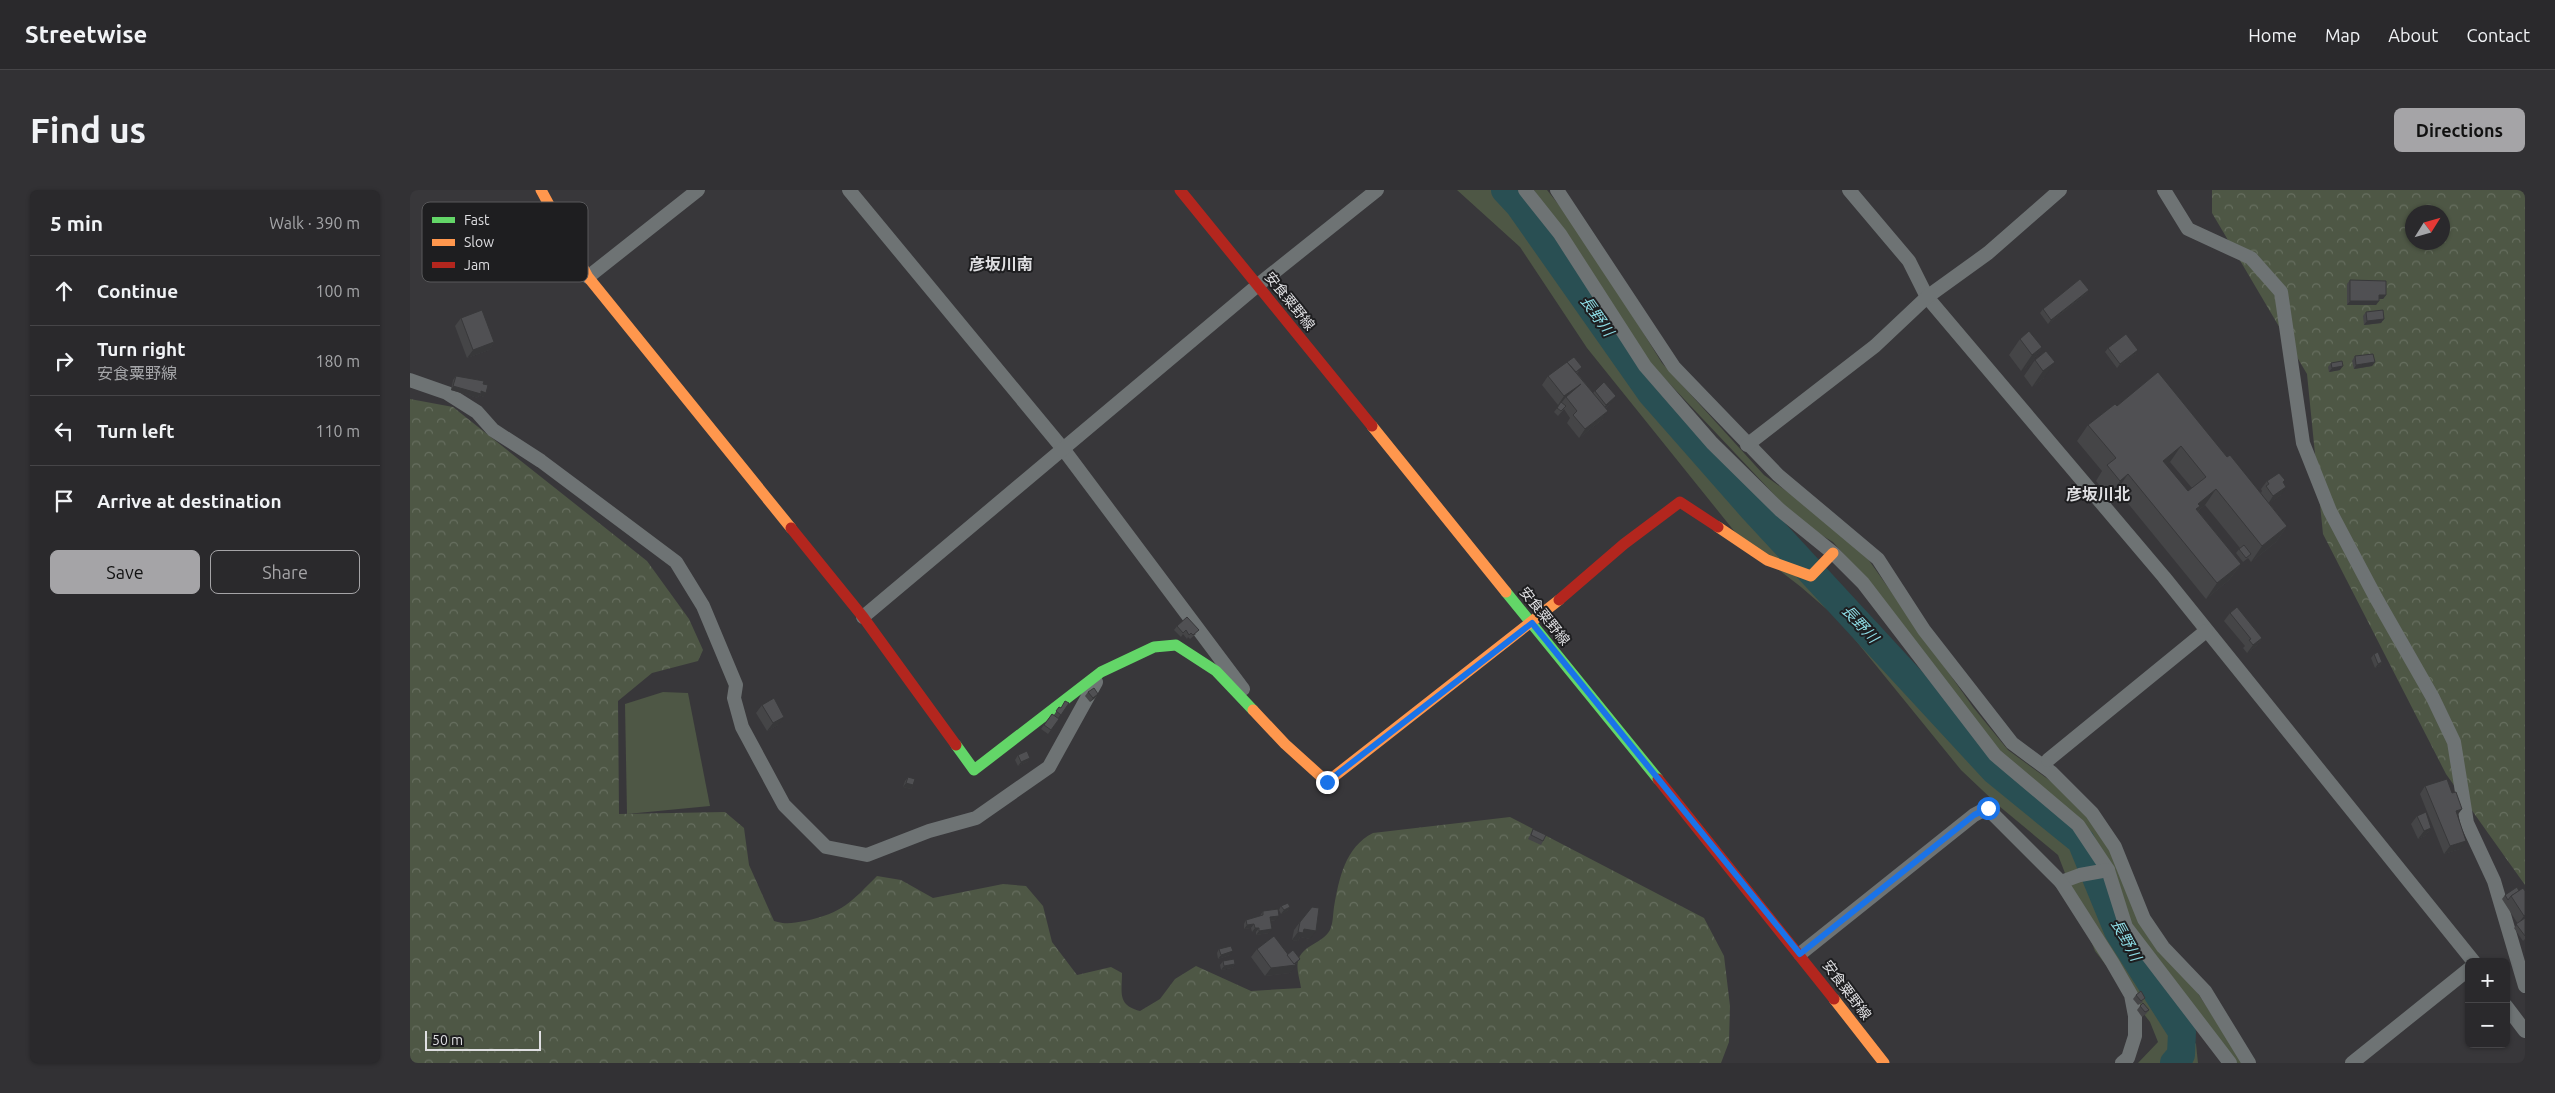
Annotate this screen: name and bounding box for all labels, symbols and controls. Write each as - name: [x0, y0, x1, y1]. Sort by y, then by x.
- text: Streetwise: [25, 21, 147, 48]
- text: Home: [2248, 25, 2297, 45]
- text: Map: [2325, 25, 2360, 45]
- text: About: [2388, 25, 2438, 45]
- text: Contact: [2466, 25, 2530, 45]
- button: Directions: [2394, 108, 2525, 152]
- text: Find us: [30, 110, 146, 150]
- legend: [422, 202, 588, 282]
- north arrow: [2405, 205, 2450, 250]
- text: 5 min: [50, 211, 103, 235]
- text: Fast: [464, 212, 490, 228]
- text: Walk · 390 m: [269, 214, 360, 232]
- text: Slow: [464, 234, 494, 250]
- district label: 彦坂川南: [969, 255, 1033, 273]
- text: Jam: [464, 257, 490, 273]
- street label: 安食粟野線: [1262, 269, 1318, 333]
- icon: ahead: [50, 277, 78, 305]
- text: Continue: [97, 280, 178, 302]
- text: 100 m: [315, 282, 360, 300]
- water label: 長野川: [1578, 292, 1618, 341]
- text: Turn right: [97, 338, 185, 360]
- icon: right: [50, 347, 78, 375]
- text: 180 m: [315, 352, 360, 370]
- text: 安食粟野線: [97, 364, 177, 382]
- icon: left: [50, 417, 78, 445]
- text: Turn left: [97, 420, 175, 442]
- text: 110 m: [315, 422, 360, 440]
- district label: 彦坂川北: [2066, 485, 2130, 503]
- icon: arrive: [50, 487, 78, 515]
- text: Arrive at destination: [97, 490, 282, 512]
- button: Save: [50, 550, 200, 594]
- button: Share: [210, 550, 360, 594]
- street label: 安食粟野線: [1517, 584, 1573, 648]
- water label: 長野川: [1839, 601, 1883, 647]
- route end: [1316, 771, 1339, 794]
- route start: [1977, 797, 2000, 820]
- water label: 長野川: [2108, 916, 2146, 965]
- street label: 安食粟野線: [1820, 957, 1874, 1023]
- map controls: [2465, 958, 2510, 1048]
- button: +: [2465, 958, 2510, 1003]
- button: −: [2465, 1003, 2510, 1048]
- scale bar: [425, 1028, 541, 1051]
- text: 50 m: [432, 1032, 463, 1048]

